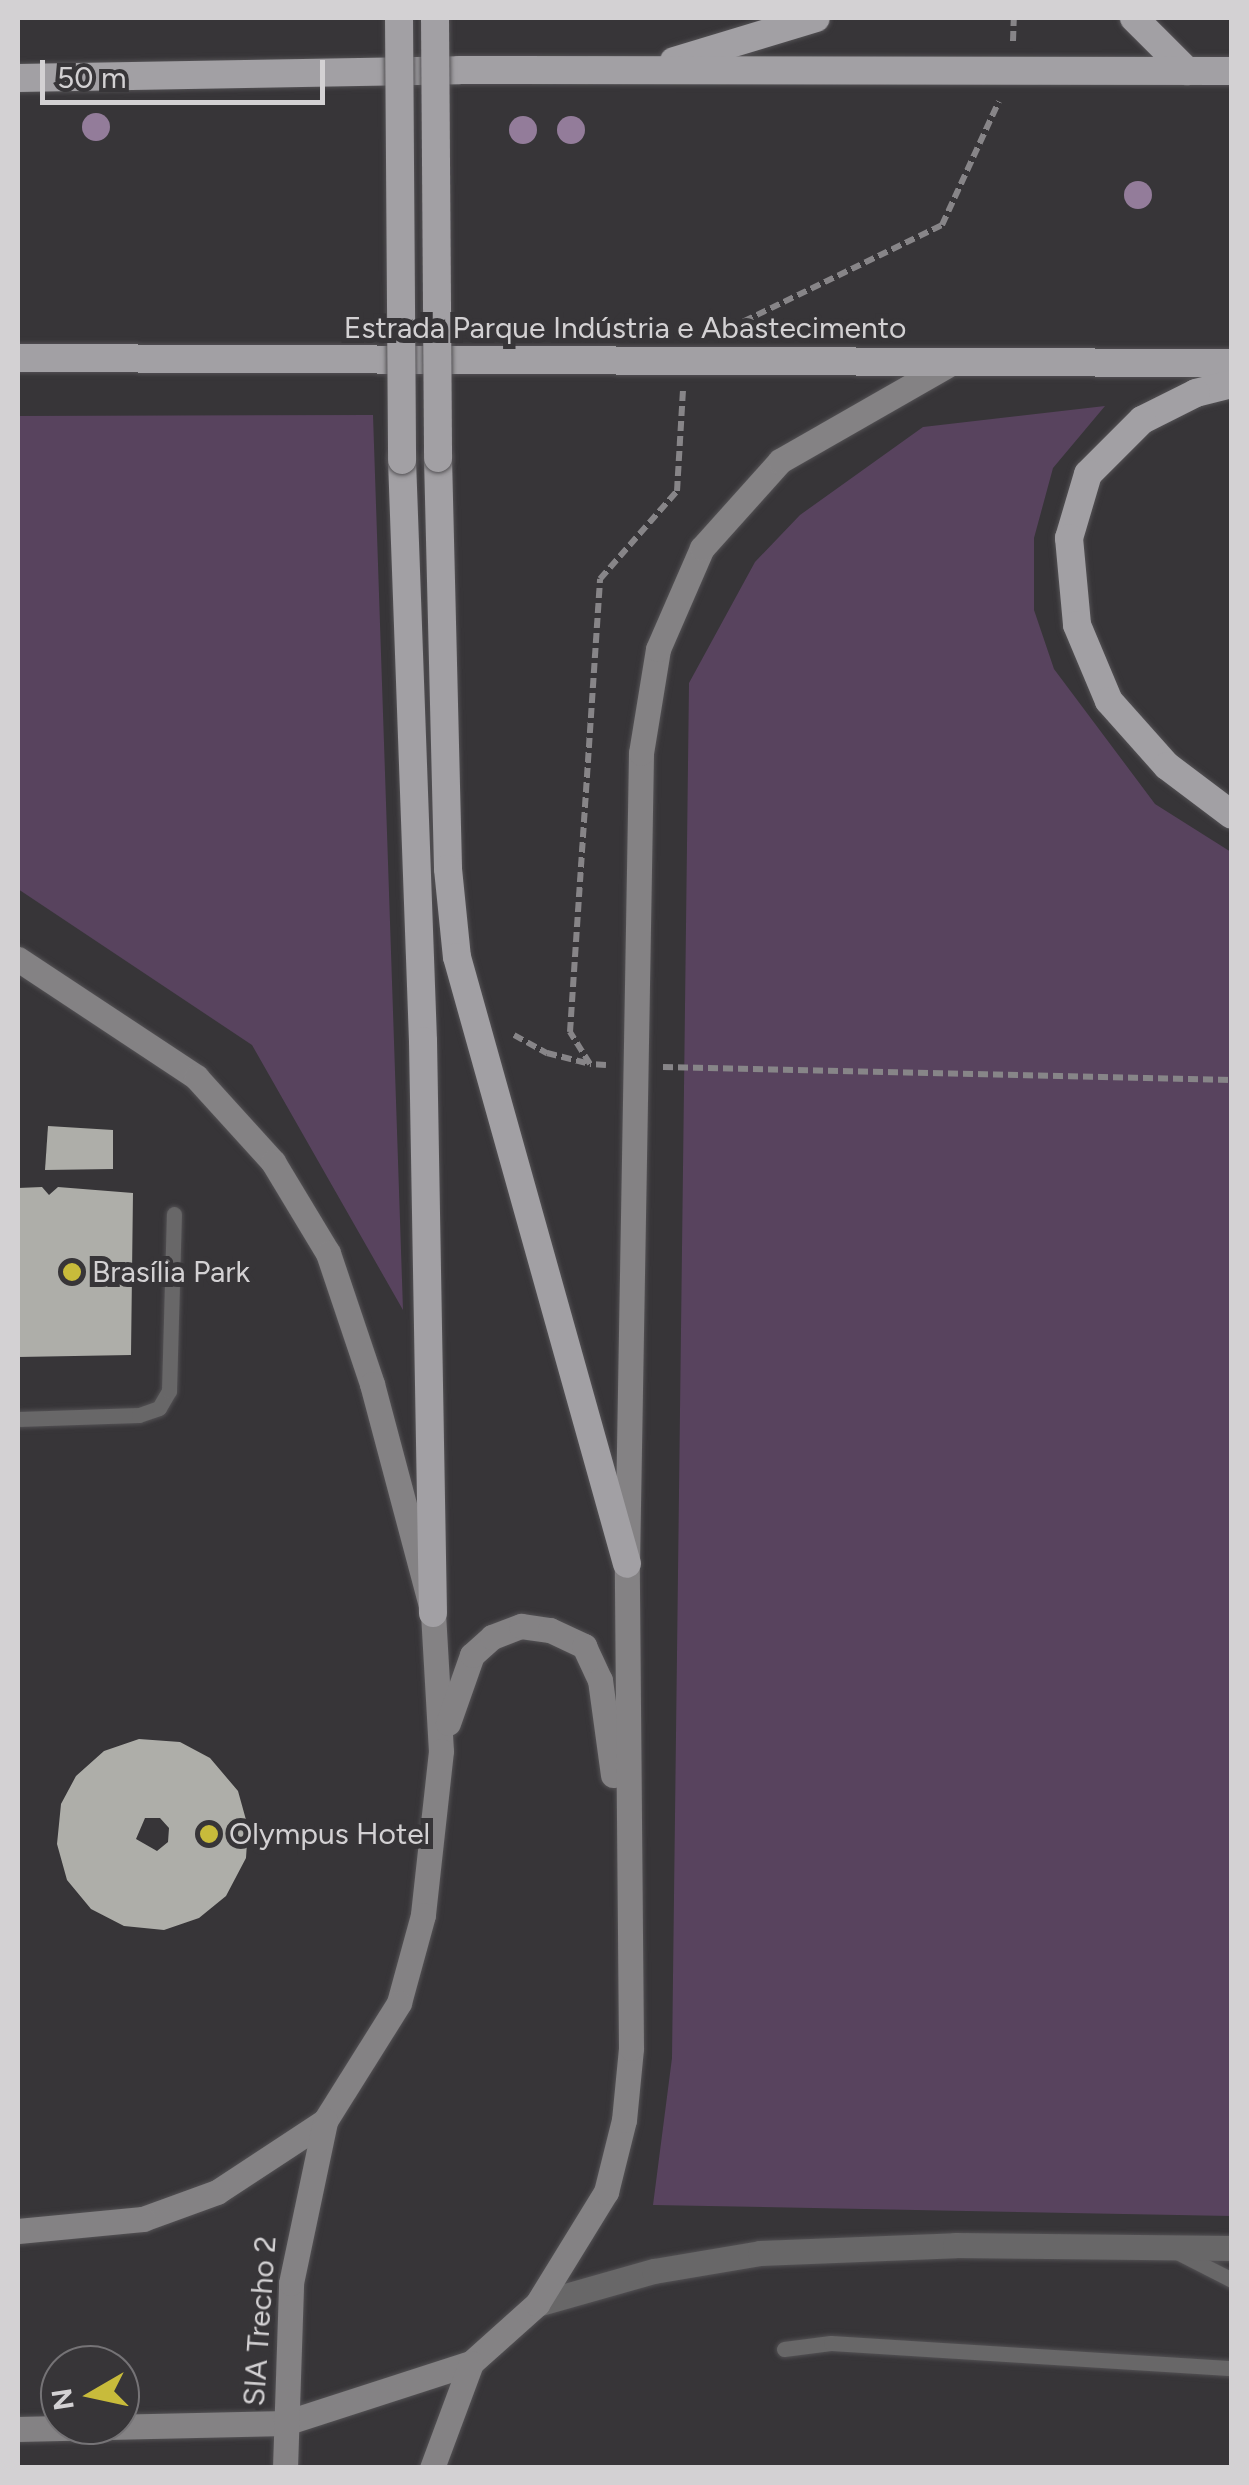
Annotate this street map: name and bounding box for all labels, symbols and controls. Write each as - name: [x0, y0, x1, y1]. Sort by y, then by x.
- scale bar: [45, 40, 330, 102]
- text: 50 m: [57, 59, 126, 96]
- street label: Estrada Parque Indústria e Abastecimento: [344, 310, 906, 346]
- place label: Brasília Park: [92, 1254, 250, 1290]
- marker: Brasília Park: [61, 1261, 83, 1283]
- place label: Olympus Hotel: [229, 1816, 430, 1852]
- marker: Olympus Hotel: [198, 1823, 220, 1845]
- street label: SIA Trecho 2: [236, 2235, 284, 2407]
- north arrow: [40, 2345, 140, 2445]
- text: N: [44, 2386, 81, 2413]

